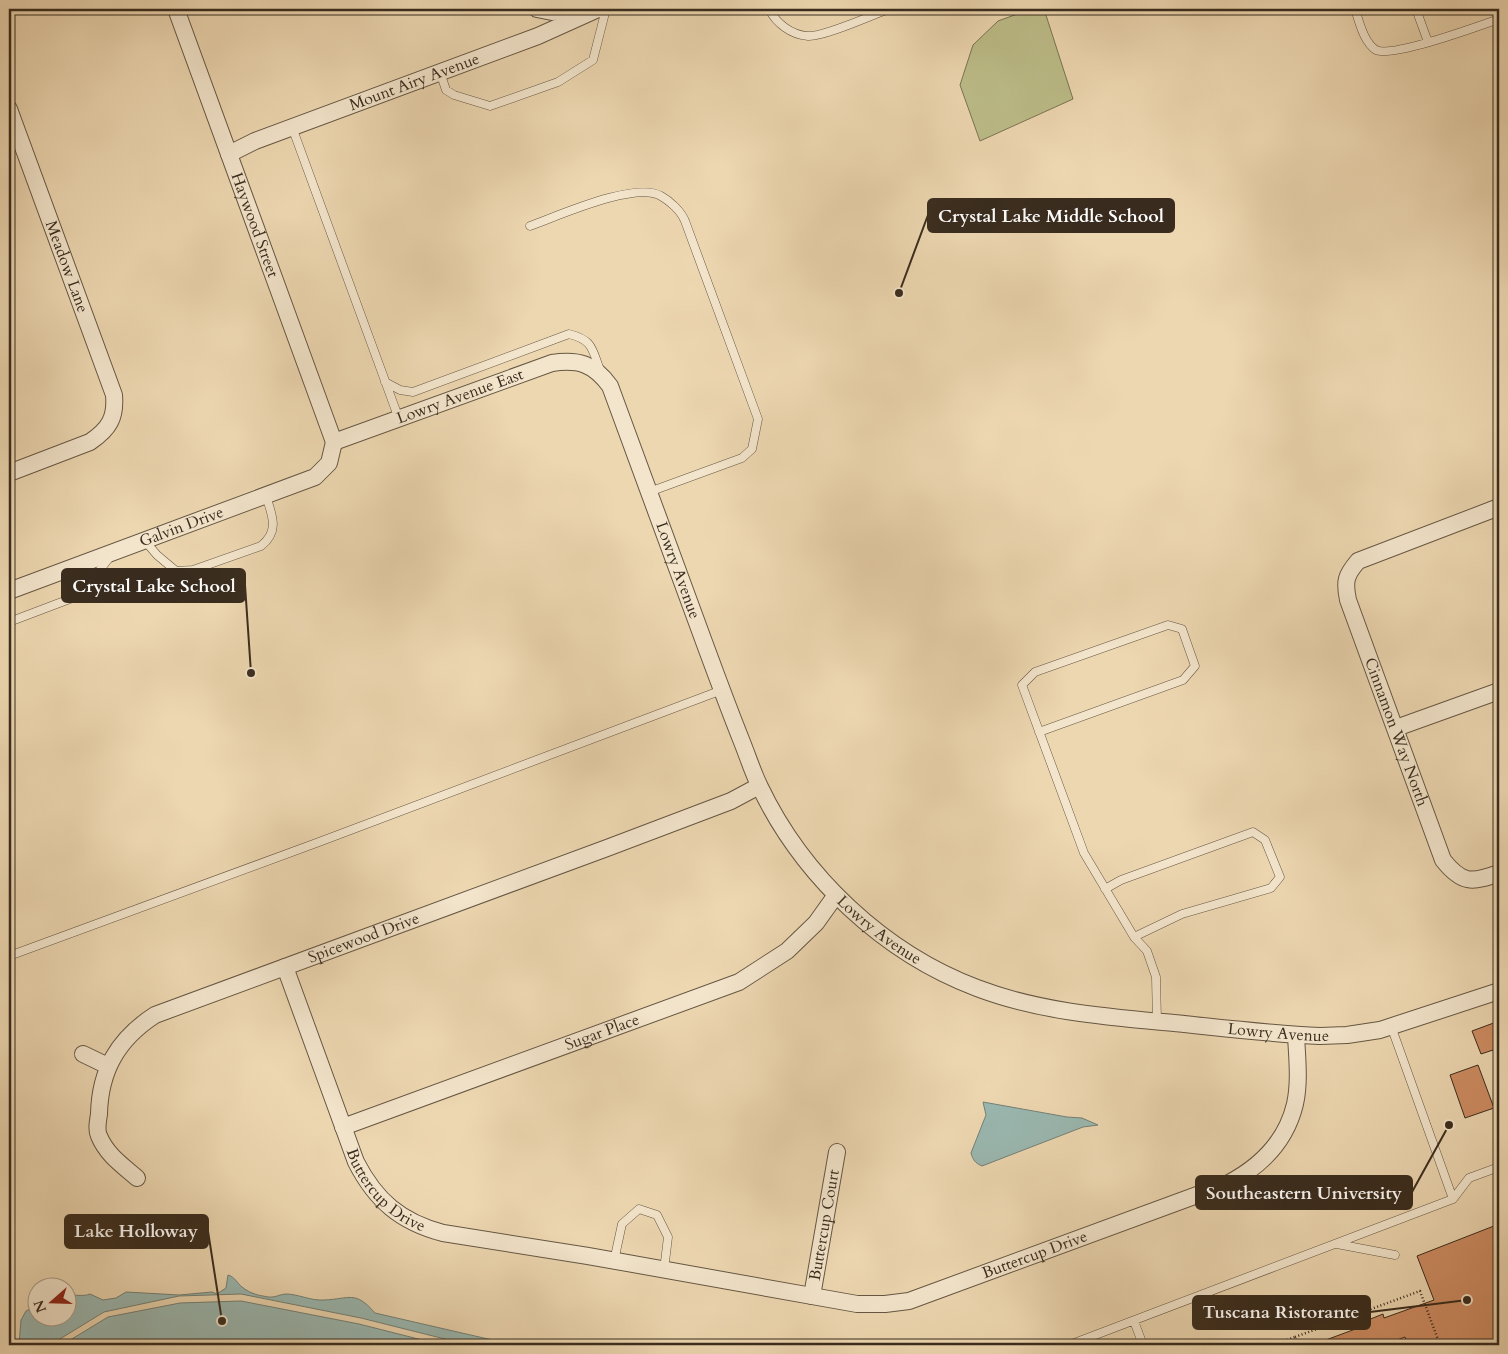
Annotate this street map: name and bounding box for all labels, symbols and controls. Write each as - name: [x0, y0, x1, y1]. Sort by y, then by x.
- street label: Mount Airy Avenue: [346, 48, 483, 116]
- street label: Haywood Street: [226, 170, 284, 281]
- callout: Crystal Lake Middle School: [928, 199, 1174, 232]
- text: Crystal Lake Middle School: [938, 204, 1164, 229]
- street label: Meadow Lane: [40, 218, 94, 316]
- street label: Lowry Avenue East: [394, 363, 526, 429]
- street label: Galvin Drive: [136, 501, 227, 552]
- street label: Lowry Avenue: [650, 519, 706, 622]
- callout: Crystal Lake School: [62, 569, 245, 602]
- text: Crystal Lake School: [72, 574, 236, 599]
- street label: Cinnamon Way North: [1359, 655, 1434, 810]
- street label: Lowry Avenue: [832, 890, 925, 970]
- street label: Spicewood Drive: [305, 907, 423, 969]
- street label: Sugar Place: [562, 1008, 643, 1056]
- street label: Lowry Avenue: [1227, 1018, 1329, 1047]
- street label: Buttercup Drive: [341, 1145, 429, 1237]
- street label: Buttercup Court: [804, 1168, 845, 1282]
- callout: Southeastern University: [1196, 1176, 1412, 1209]
- text: Southeastern University: [1206, 1181, 1403, 1206]
- callout: Lake Holloway: [65, 1215, 208, 1248]
- text: Lake Holloway: [74, 1219, 199, 1244]
- street label: Buttercup Drive: [979, 1225, 1090, 1284]
- north arrow: [28, 1276, 78, 1326]
- callout: Tuscana Ristorante: [1193, 1296, 1370, 1329]
- text: N: [29, 1297, 51, 1315]
- text: Tuscana Ristorante: [1202, 1300, 1360, 1325]

